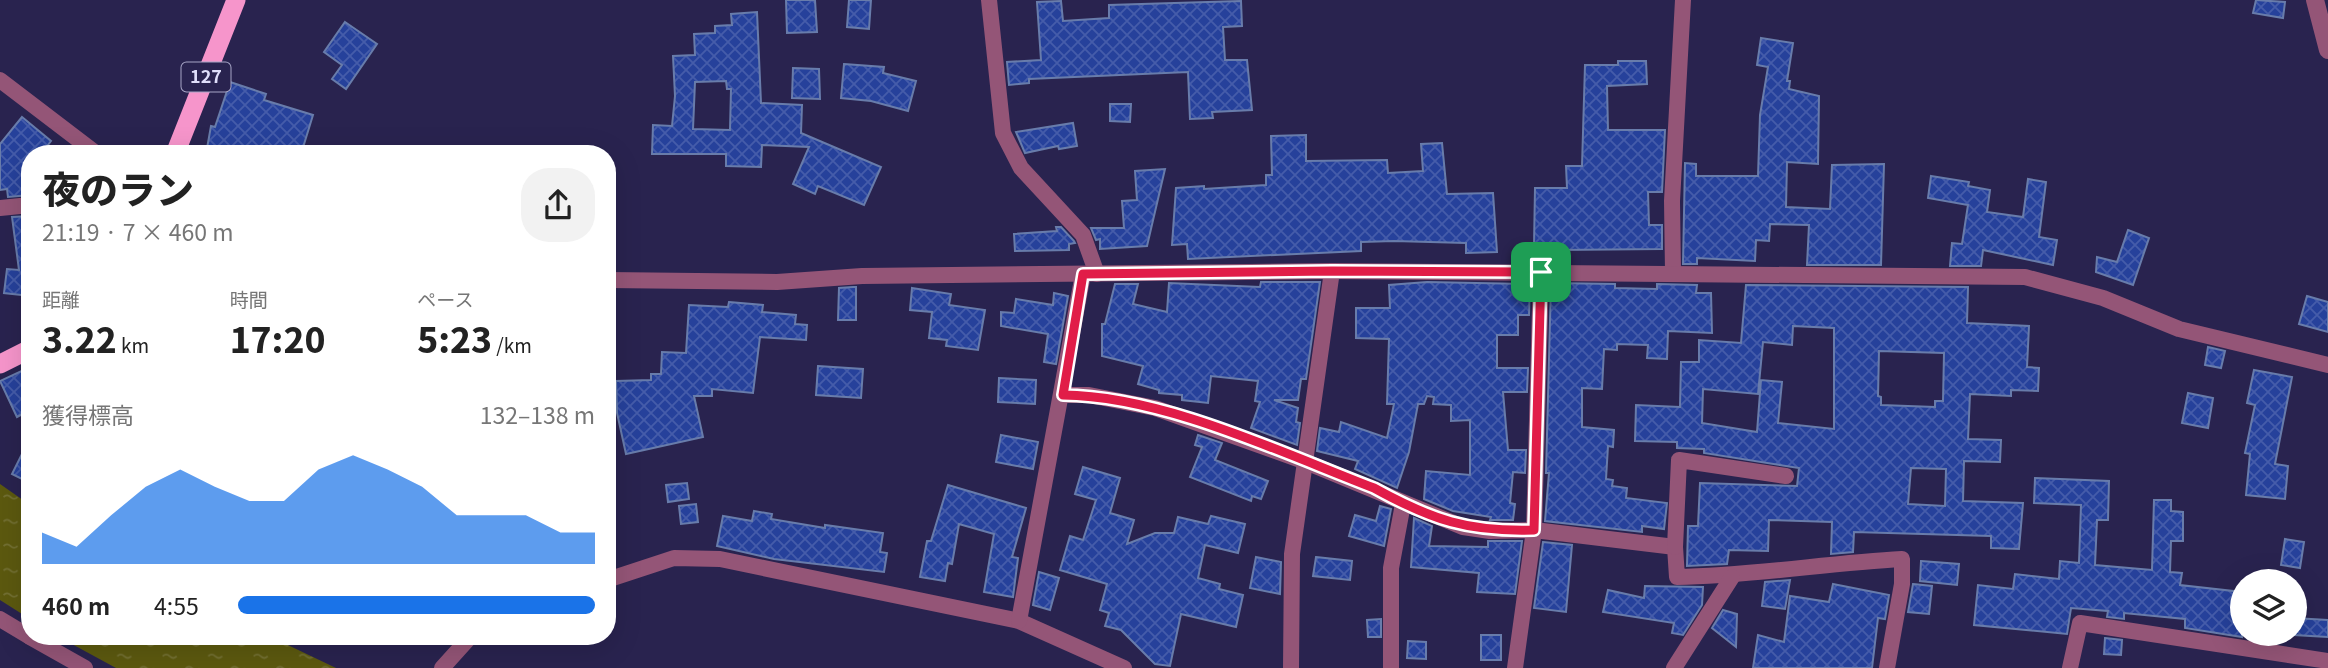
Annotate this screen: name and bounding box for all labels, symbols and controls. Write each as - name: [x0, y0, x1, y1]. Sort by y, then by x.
- road number: 127: [182, 62, 230, 92]
- text: 夜のラン: [42, 160, 194, 215]
- button: share: [521, 168, 595, 242]
- text: 21:19 · 7 × 460 m: [42, 214, 233, 248]
- pin: [1511, 242, 1571, 302]
- icon: arrive: [1522, 253, 1560, 291]
- text: 距離: [42, 285, 80, 312]
- text: 時間: [230, 285, 268, 312]
- text: ペース: [417, 285, 473, 312]
- text: 3.22: [42, 312, 117, 363]
- text: 17:20: [230, 312, 325, 363]
- text: 5:23: [417, 312, 492, 363]
- text: km: [117, 331, 149, 358]
- text: /km: [492, 331, 532, 358]
- text: 獲得標高: [42, 397, 134, 431]
- text: 132–138 m: [480, 397, 595, 431]
- map controls: [2230, 569, 2307, 646]
- button: layers: [2230, 569, 2307, 646]
- text: 460 m: [42, 588, 110, 622]
- text: 4:55: [154, 588, 199, 622]

